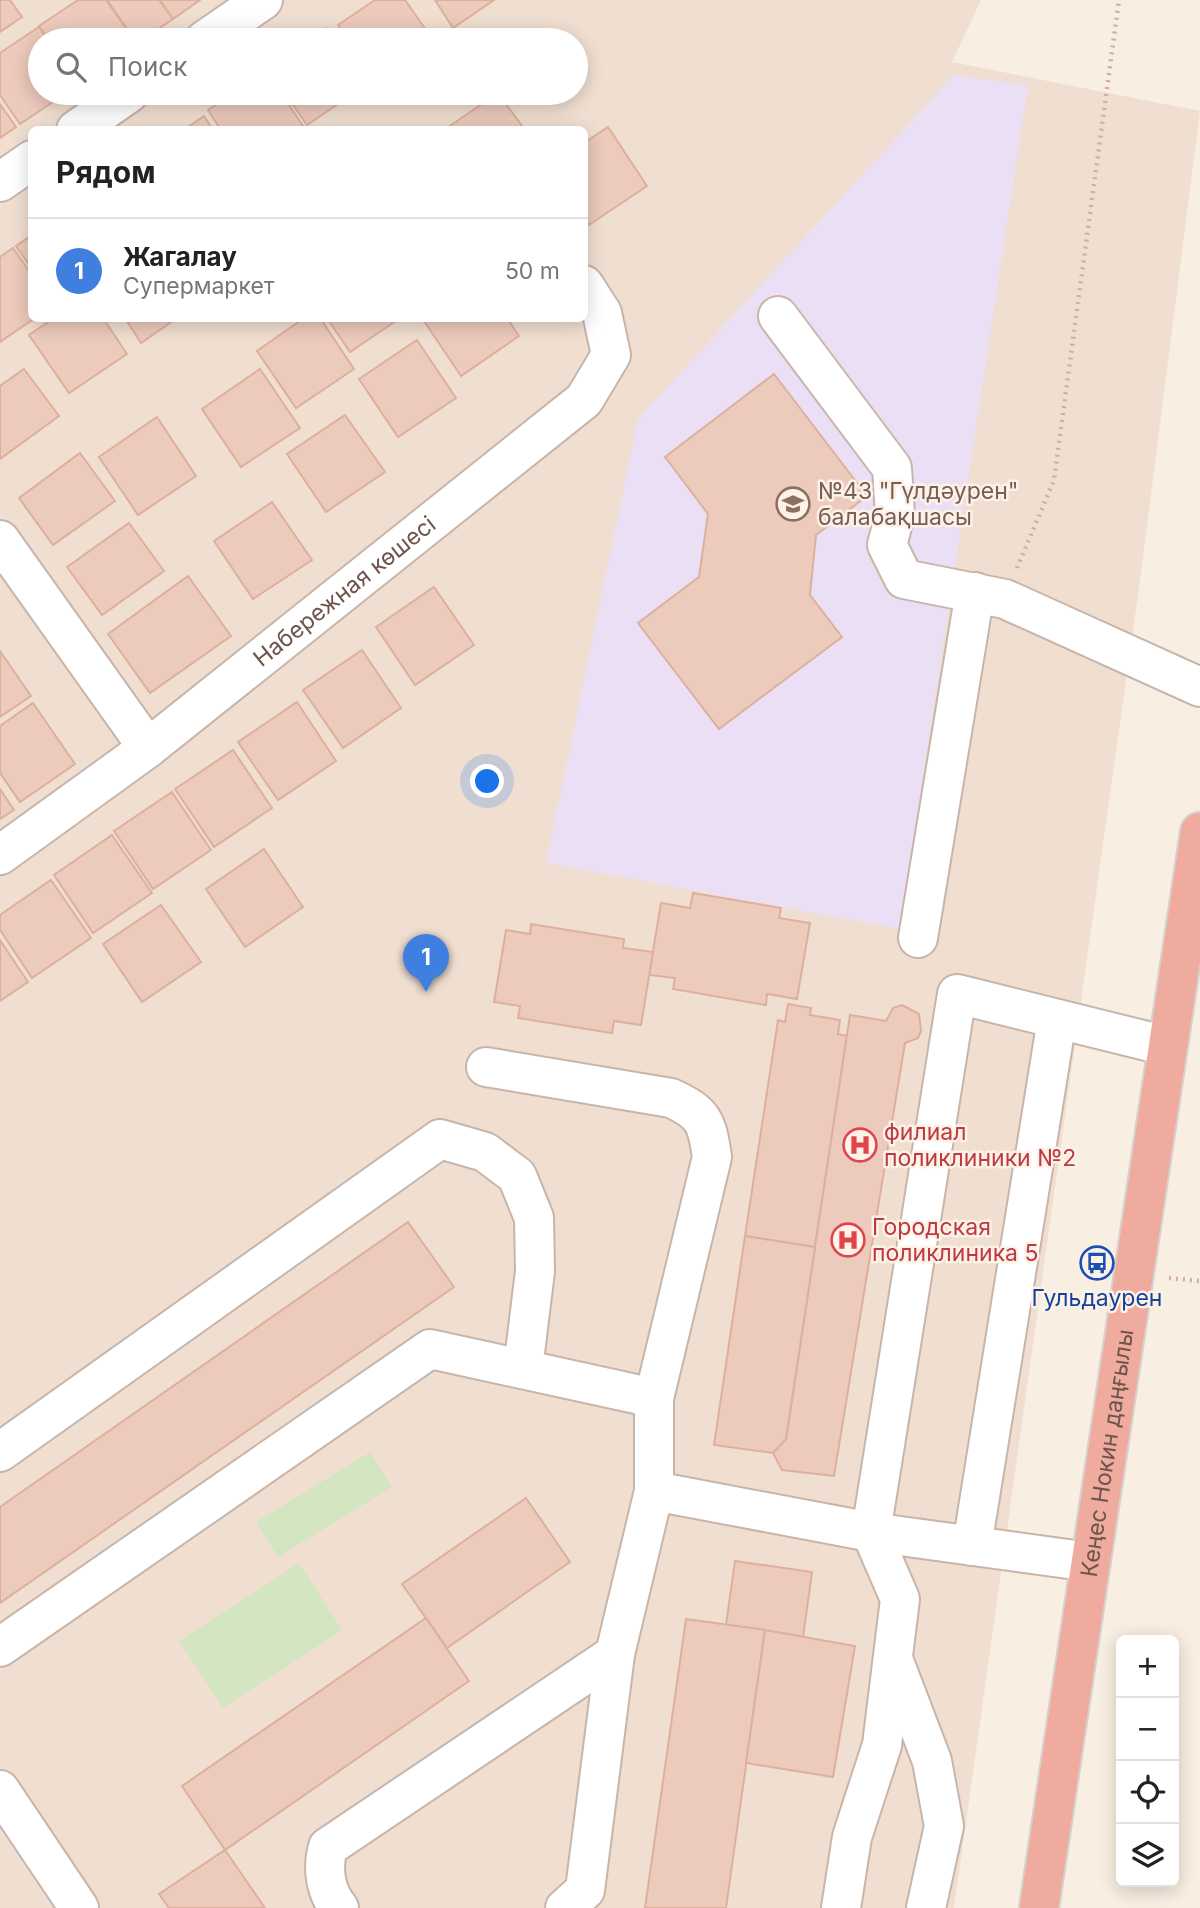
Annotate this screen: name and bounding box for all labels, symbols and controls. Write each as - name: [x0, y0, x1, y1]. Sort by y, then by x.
- search box: [28, 28, 588, 105]
- icon: search: [52, 48, 90, 86]
- text: Поиск: [108, 51, 187, 82]
- text: Рядом: [56, 154, 156, 190]
- text: Жагалау: [123, 241, 237, 272]
- text: 1: [74, 257, 84, 285]
- text: 50 m: [505, 257, 560, 285]
- text: Супермаркет: [123, 272, 275, 300]
- place label: №43 "Гүлдәурен" балабақшасы: [818, 477, 1019, 531]
- school or university icon: №43 "Гүлдәурен" балабақшасы: [774, 485, 812, 523]
- street label: Набережная көшесі: [248, 510, 441, 672]
- your location: [470, 764, 504, 798]
- pin: 1: [403, 934, 449, 992]
- place label: филиал поликлиники №2: [884, 1118, 1076, 1172]
- hospital icon: филиал поликлиники №2: [841, 1126, 879, 1164]
- place label: Городская поликлиника 5: [872, 1213, 1038, 1267]
- hospital icon: Городская поликлиника 5: [829, 1221, 867, 1259]
- bus stop icon: Гульдаурен: [1078, 1244, 1116, 1282]
- place label: Гульдаурен: [1032, 1284, 1162, 1312]
- street label: Кеңес Нокин даңғылы: [1075, 1327, 1139, 1579]
- map controls: [1116, 1635, 1179, 1887]
- button: +: [1116, 1635, 1179, 1698]
- button: −: [1116, 1698, 1179, 1761]
- button: locate: [1116, 1761, 1179, 1824]
- button: layers: [1116, 1824, 1179, 1887]

